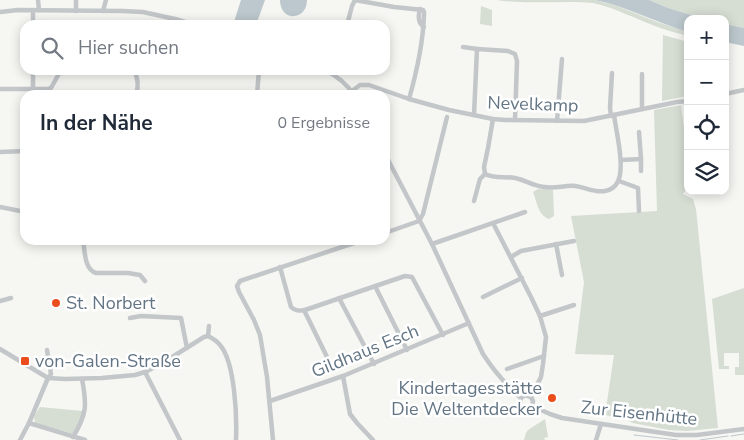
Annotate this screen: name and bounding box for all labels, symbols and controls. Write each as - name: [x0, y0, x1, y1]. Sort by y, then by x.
- map controls: [684, 15, 729, 195]
- button: +: [684, 15, 729, 60]
- search box: [20, 20, 390, 75]
- icon: search: [38, 34, 66, 62]
- text: Hier suchen: [78, 35, 179, 61]
- button: −: [684, 60, 729, 105]
- street label: Nevelkamp: [487, 90, 579, 118]
- button: locate: [684, 105, 729, 150]
- text: In der Nähe: [40, 109, 153, 137]
- text: 0 Ergebnisse: [277, 112, 370, 134]
- button: layers: [684, 150, 729, 195]
- place label: St. Norbert: [66, 291, 156, 315]
- marker: St. Norbert: [50, 297, 62, 309]
- street label: Gildhaus Esch: [308, 319, 422, 383]
- place label: von-Galen-Straße: [35, 349, 181, 373]
- marker: von-Galen-Straße: [19, 355, 31, 367]
- place label: Kindertagesstätte Die Weltentdecker: [391, 376, 543, 421]
- marker: Kindertagesstätte Die Weltentdecker: [546, 392, 558, 404]
- street label: Zur Eisenhütte: [580, 395, 698, 431]

